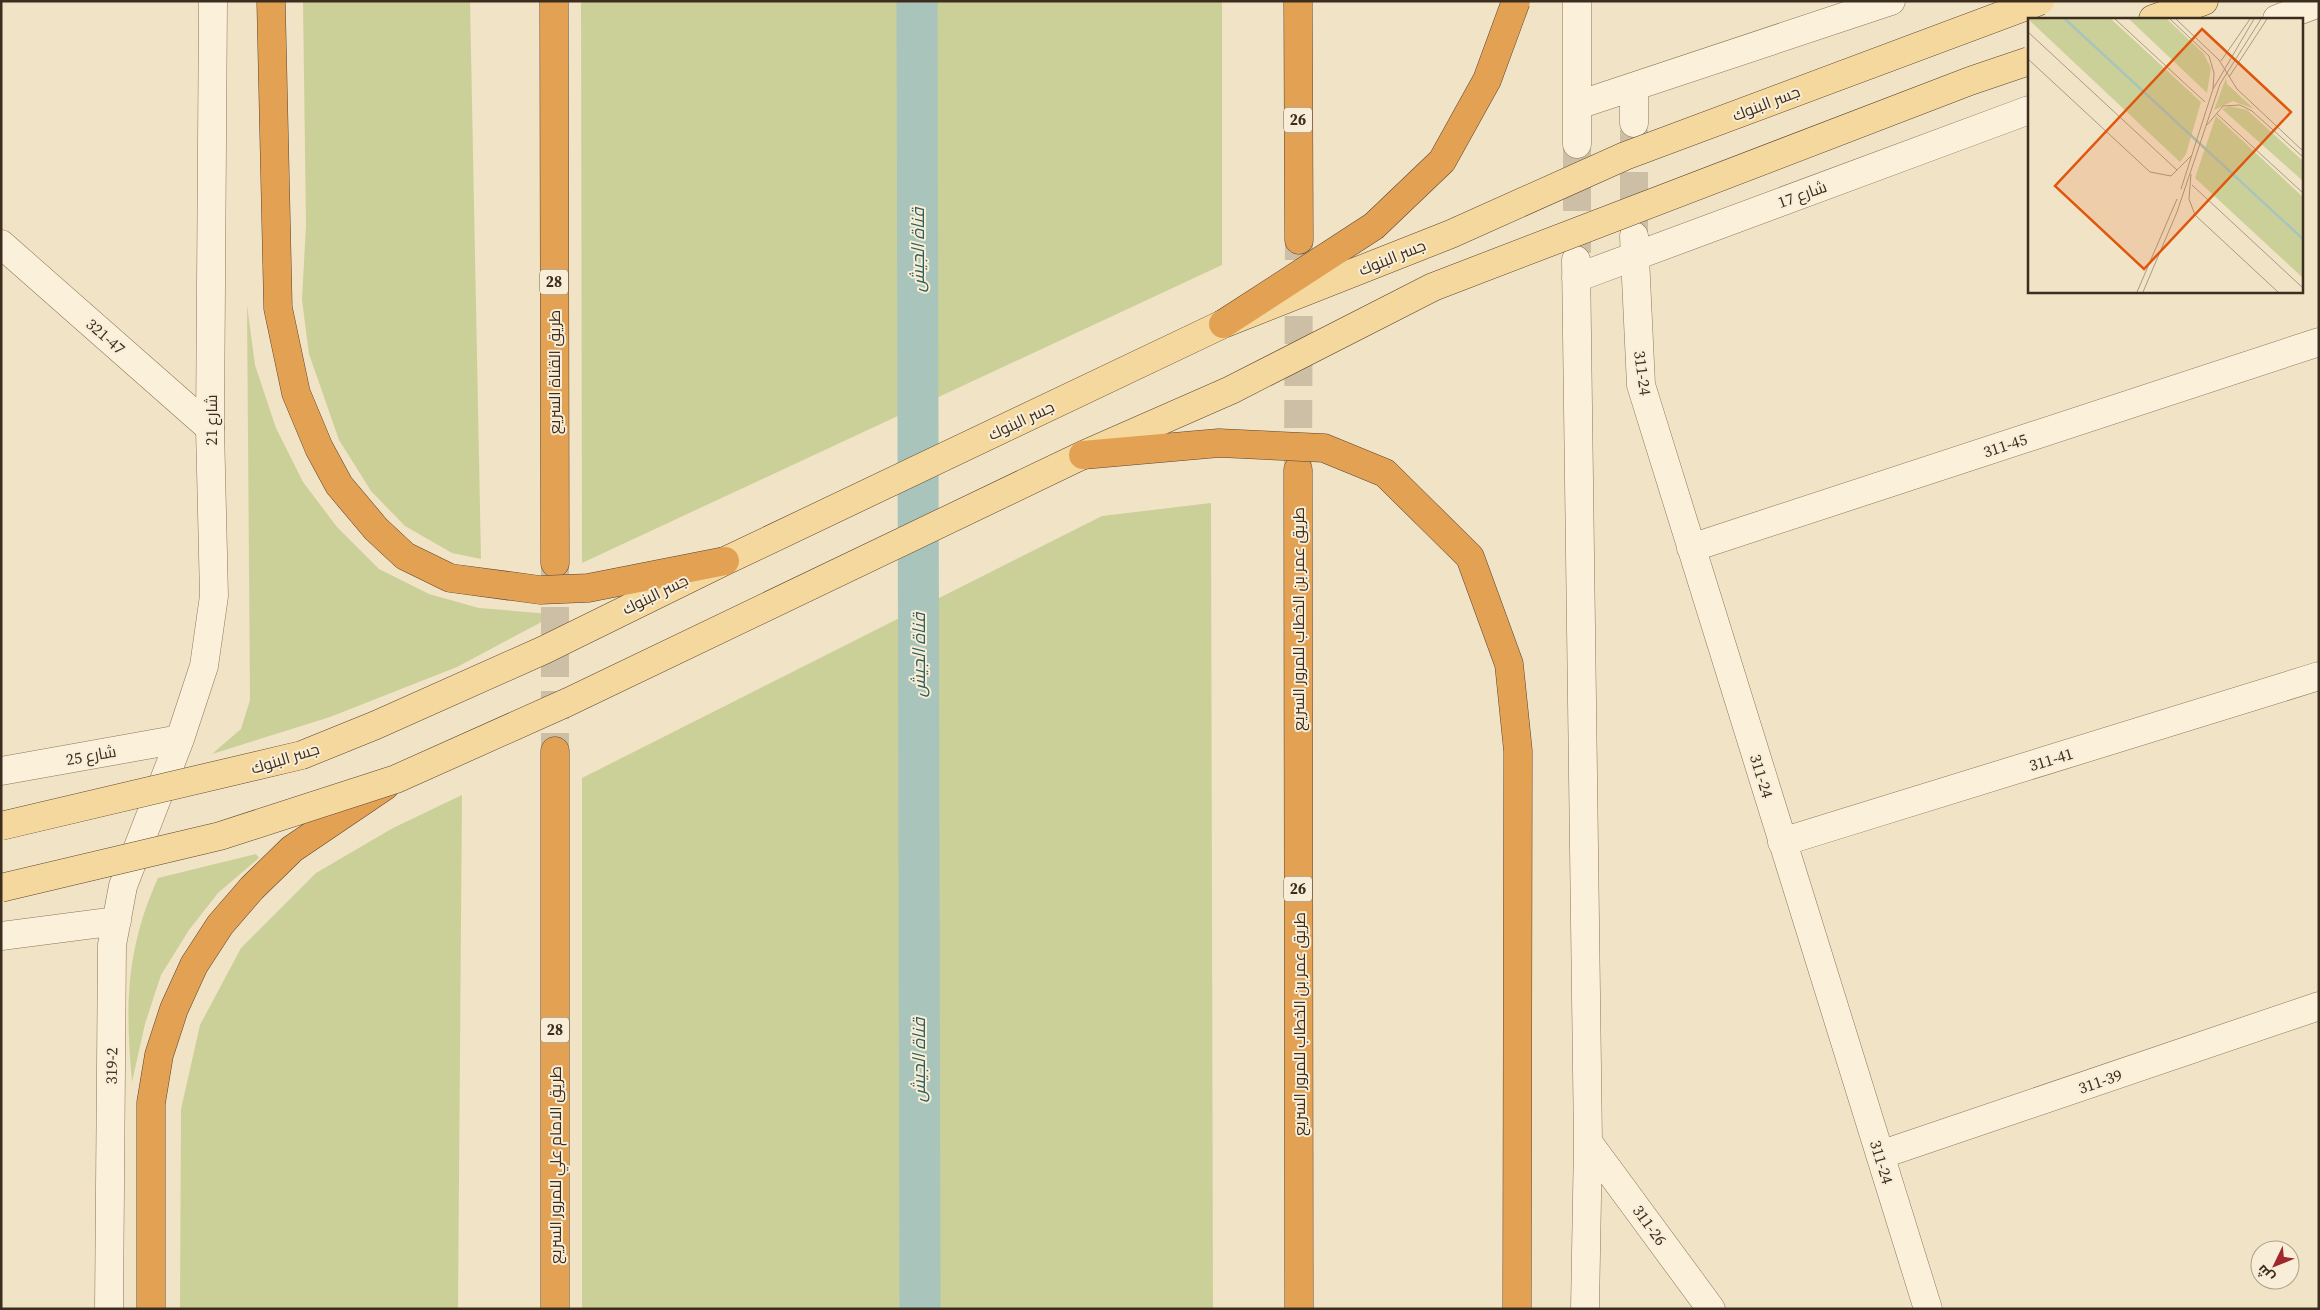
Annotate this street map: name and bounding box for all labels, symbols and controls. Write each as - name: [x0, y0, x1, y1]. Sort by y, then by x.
- inset map: [2028, 18, 2302, 292]
- street label: جسر البنوك: [1729, 80, 1803, 126]
- road number: 26: [1284, 108, 1312, 132]
- street label: شارع 17: [1774, 175, 1830, 214]
- water label: قناة الجيش: [905, 207, 930, 292]
- street label: جسر البنوك: [1355, 234, 1429, 280]
- road number: 28: [540, 270, 568, 294]
- street label: طريق القناة السريع: [543, 310, 566, 434]
- street label: 321-47: [82, 313, 130, 359]
- street label: 311-24: [1629, 349, 1657, 397]
- street label: شارع 21: [200, 395, 223, 445]
- street label: جسر البنوك: [984, 395, 1058, 445]
- street label: 311-45: [1980, 428, 2030, 462]
- street label: طريق عمر بن الخطاب للمرور السريع: [1287, 507, 1310, 731]
- street label: جسر البنوك: [618, 569, 692, 619]
- water label: قناة الجيش: [906, 612, 931, 697]
- street label: جسر البنوك: [248, 737, 322, 779]
- street label: شارع 25: [64, 740, 118, 771]
- street label: 311-41: [2026, 742, 2076, 776]
- street label: 311-24: [1745, 751, 1779, 801]
- road number: 26: [1284, 876, 1312, 902]
- street label: طريق عمر بن الخطاب للمرور السريع: [1288, 912, 1311, 1136]
- water label: قناة الجيش: [906, 1017, 931, 1102]
- road number: 28: [541, 1018, 569, 1042]
- street label: 319-2: [100, 1047, 122, 1085]
- street label: 311-39: [2075, 1063, 2125, 1099]
- street label: طريق الامام علي للمرور السريع: [544, 1066, 569, 1264]
- street label: 311-24: [1865, 1137, 1899, 1187]
- street label: 311-26: [1628, 1200, 1672, 1250]
- north arrow: [2250, 1240, 2300, 1290]
- text: ش: [2252, 1260, 2279, 1287]

